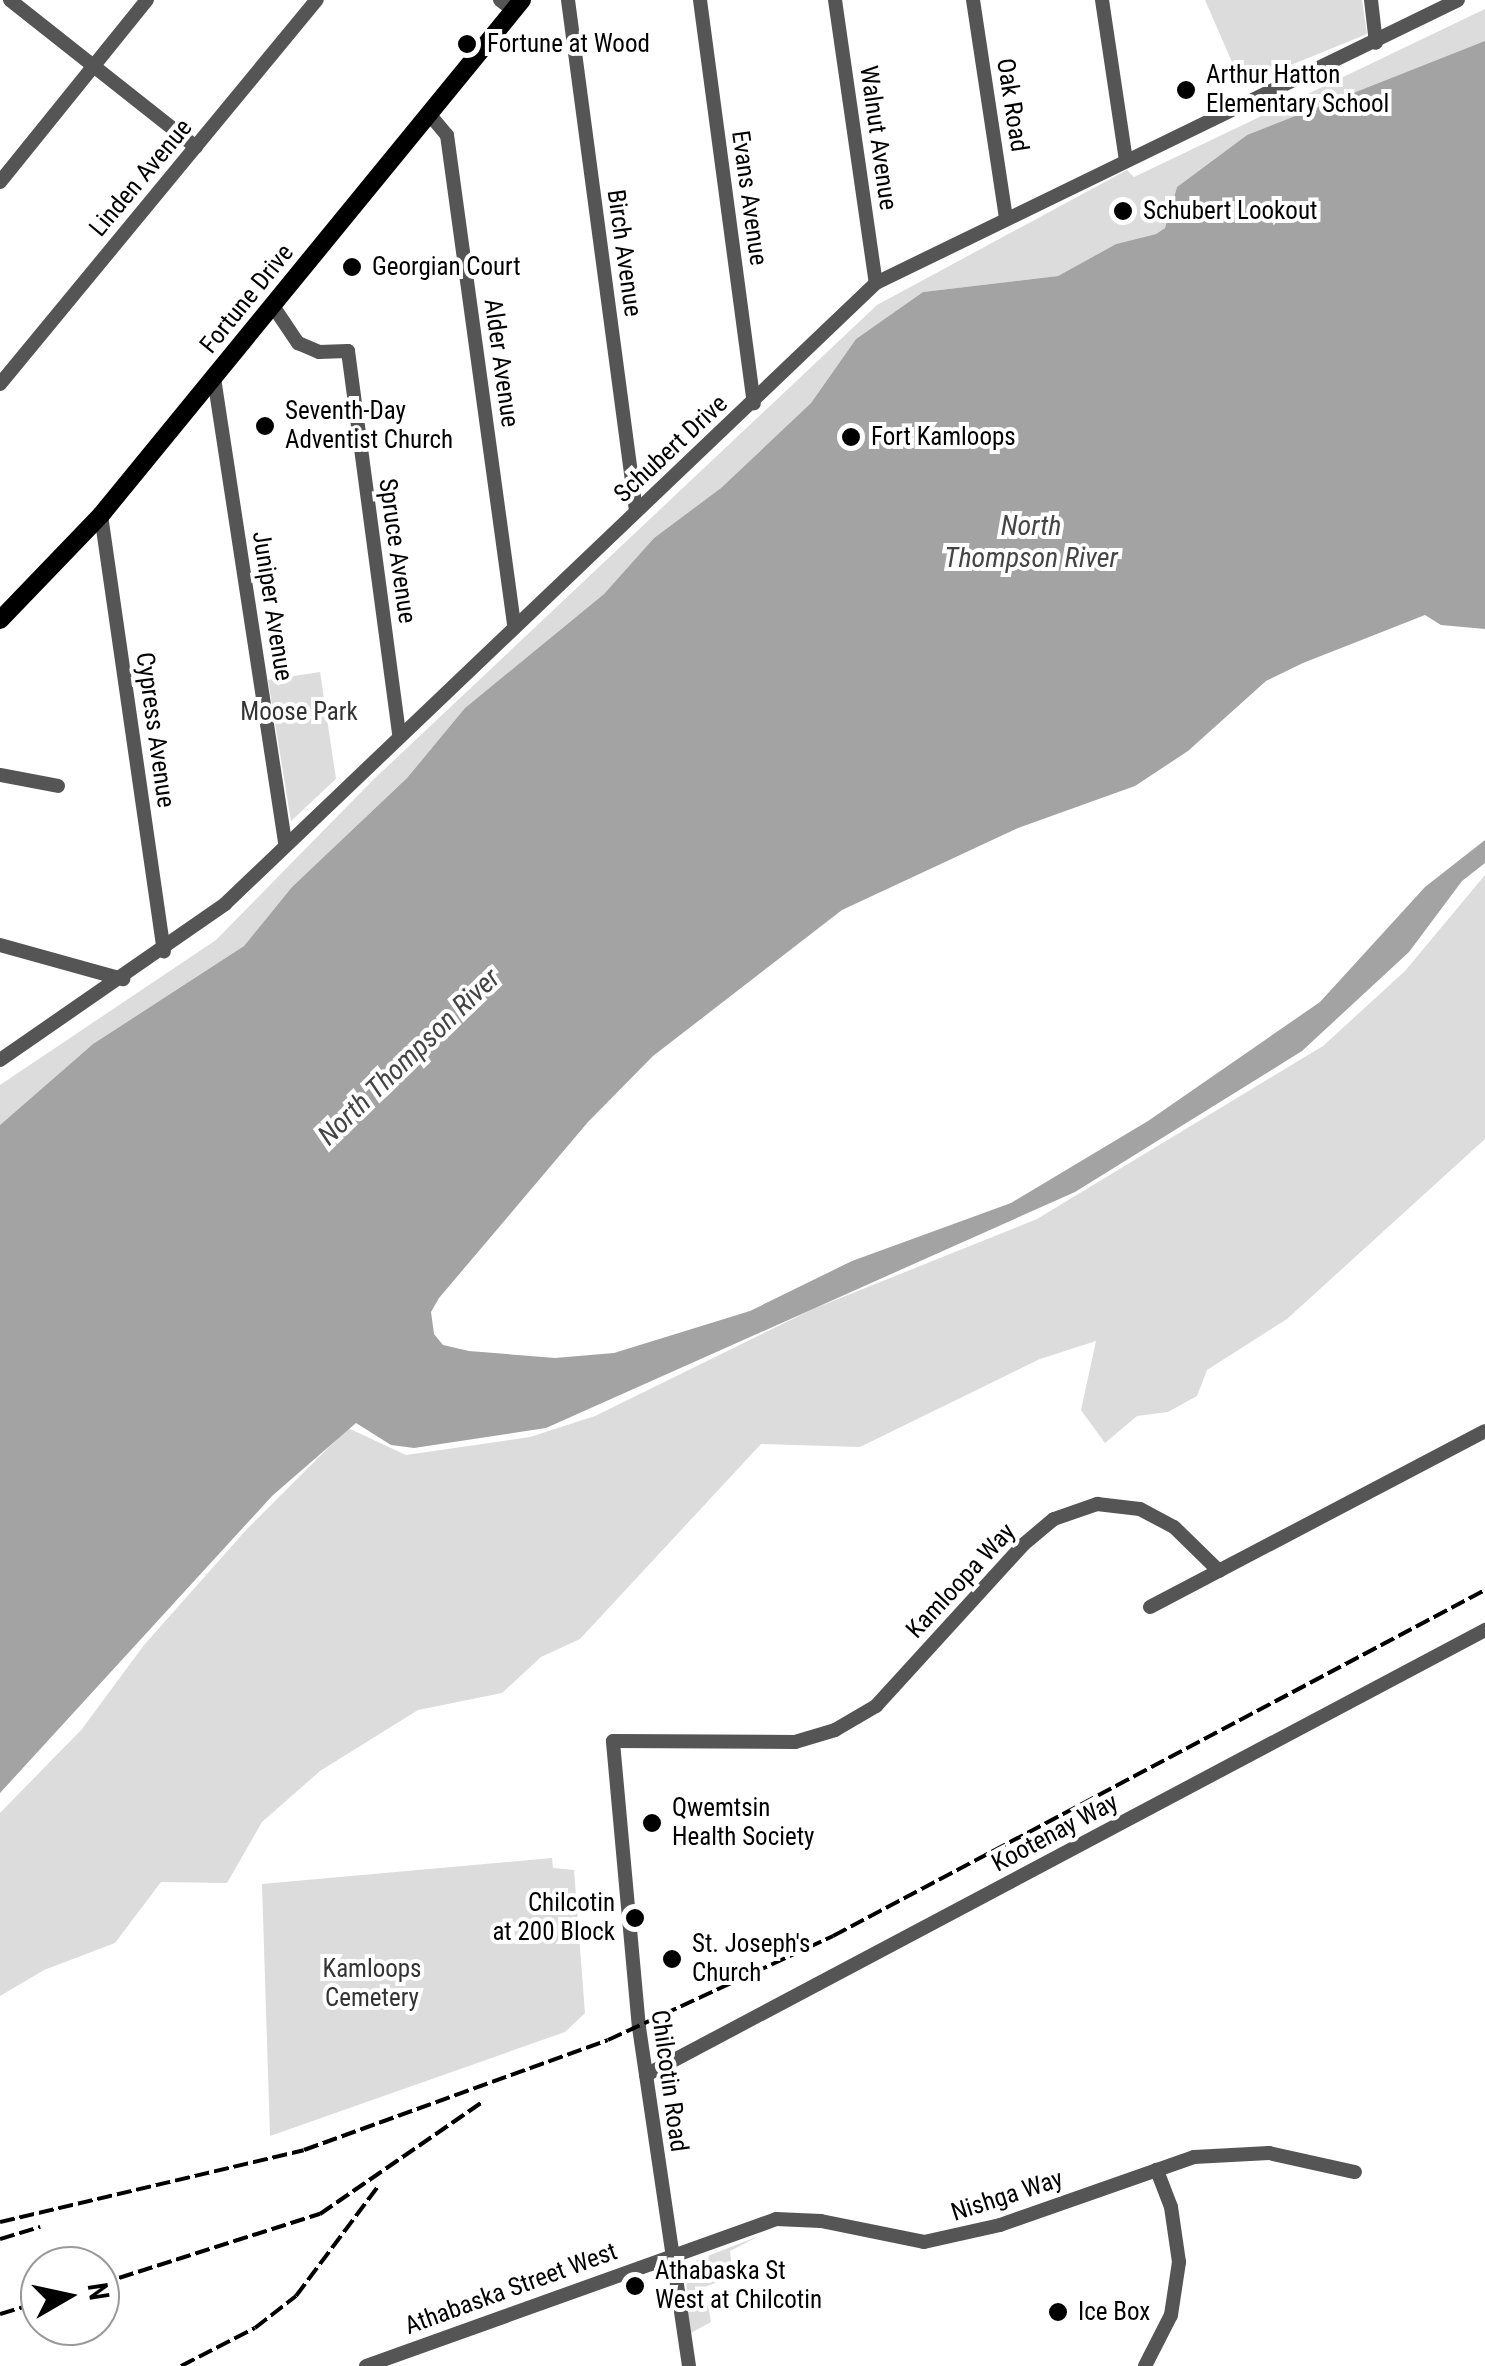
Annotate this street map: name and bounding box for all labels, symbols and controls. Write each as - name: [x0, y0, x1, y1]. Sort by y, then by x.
- place label: Fortune at Wood: [487, 29, 650, 59]
- marker: Fortune at Wood: [456, 33, 478, 55]
- street label: Oak Road: [990, 56, 1034, 154]
- place label: Arthur Hatton Elementary School: [1206, 61, 1389, 120]
- street label: Walnut Avenue: [853, 64, 903, 212]
- marker: Arthur Hatton Elementary School: [1175, 79, 1197, 101]
- street label: Linden Avenue: [83, 113, 199, 243]
- street label: Evans Avenue: [725, 129, 773, 267]
- street label: Birch Avenue: [600, 187, 648, 319]
- place label: Schubert Lookout: [1143, 196, 1317, 226]
- marker: Schubert Lookout: [1112, 200, 1134, 222]
- street label: Fortune Drive: [194, 238, 300, 360]
- place label: Georgian Court: [372, 252, 521, 282]
- marker: Georgian Court: [341, 256, 363, 278]
- street label: Alder Avenue: [477, 297, 525, 429]
- street label: Schubert Drive: [608, 389, 734, 509]
- place label: Seventh-Day Adventist Church: [285, 397, 453, 456]
- marker: Seventh-Day Adventist Church: [254, 415, 276, 437]
- place label: Fort Kamloops: [871, 422, 1016, 452]
- marker: Fort Kamloops: [840, 426, 862, 448]
- street label: Spruce Avenue: [372, 477, 422, 625]
- water label: North Thompson River: [944, 509, 1118, 575]
- street label: Juniper Avenue: [245, 529, 299, 683]
- street label: Cypress Avenue: [129, 650, 181, 810]
- park label: Moose Park: [240, 697, 358, 727]
- water label: North Thompson River: [311, 961, 507, 1153]
- street label: Kamloopa Way: [900, 1517, 1022, 1645]
- street label: Kootenay Way: [987, 1787, 1123, 1879]
- place label: Qwemtsin Health Society: [672, 1794, 814, 1853]
- marker: Qwemtsin Health Society: [641, 1812, 663, 1834]
- place label: Chilcotin at 200 Block: [492, 1889, 615, 1948]
- marker: Chilcotin at 200 Block: [624, 1907, 646, 1929]
- place label: St. Joseph's Church: [692, 1930, 810, 1989]
- marker: St. Joseph's Church: [661, 1948, 683, 1970]
- park label: Kamloops Cemetery: [323, 1955, 421, 2014]
- street label: Chilcotin Road: [644, 2008, 694, 2154]
- street label: Nishga Way: [947, 2164, 1067, 2228]
- street label: Athabaska Street West: [401, 2237, 621, 2341]
- north arrow: [20, 2246, 120, 2346]
- place label: Athabaska St West at Chilcotin: [655, 2257, 822, 2316]
- marker: Athabaska St West at Chilcotin: [624, 2275, 646, 2297]
- text: N: [81, 2280, 116, 2303]
- place label: Ice Box: [1078, 2297, 1150, 2327]
- marker: Ice Box: [1047, 2301, 1069, 2323]

